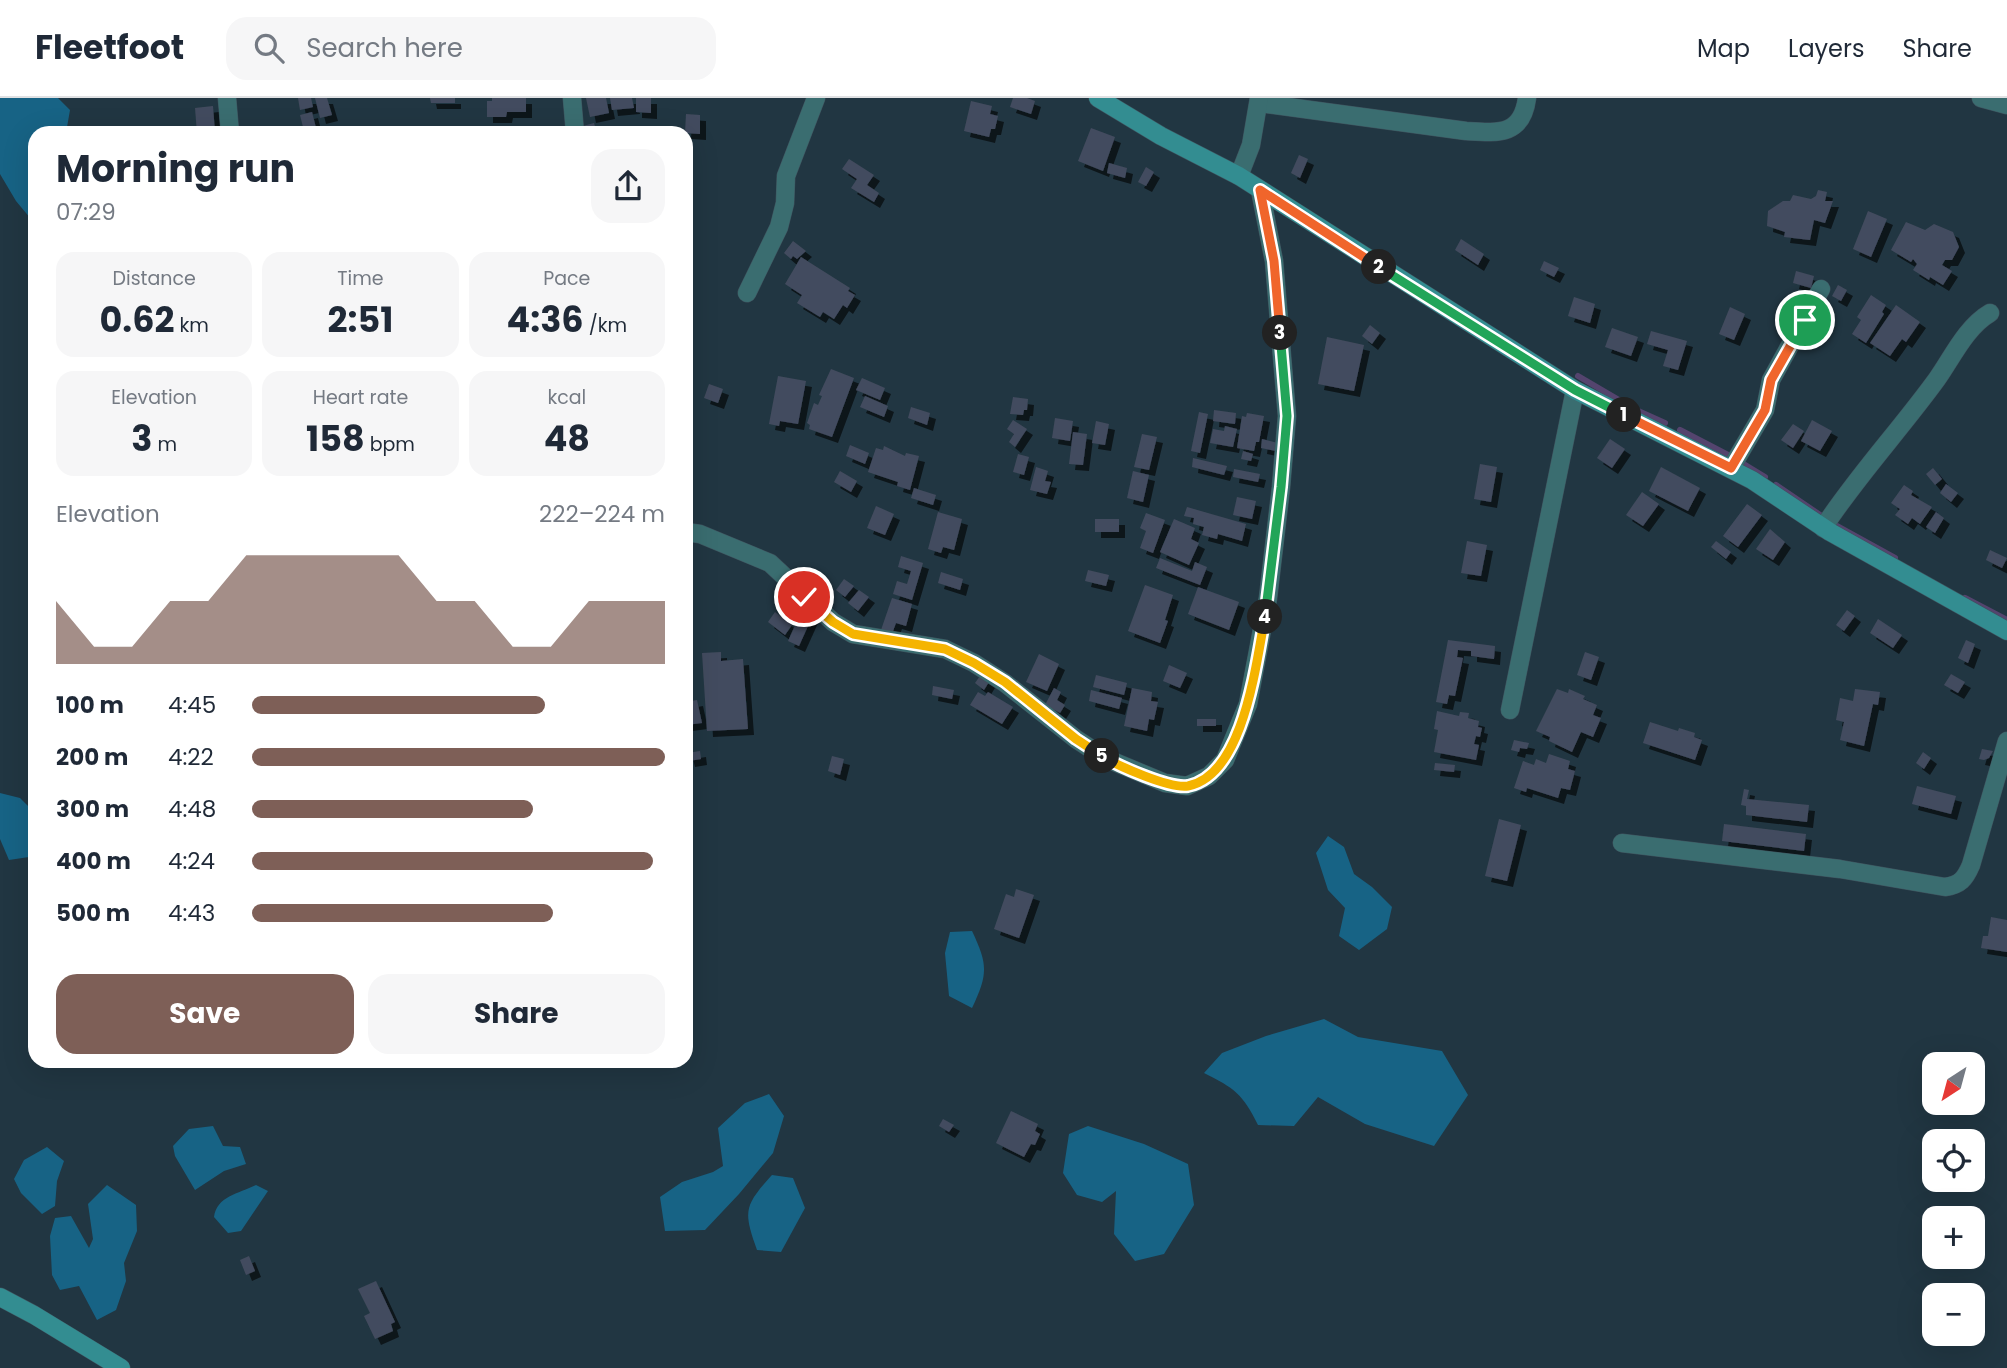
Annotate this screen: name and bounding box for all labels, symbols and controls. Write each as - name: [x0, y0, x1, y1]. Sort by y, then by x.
- search box: [226, 17, 716, 80]
- text: Fleetfoot: [35, 24, 184, 71]
- icon: search: [250, 29, 288, 67]
- text: Search here: [306, 30, 463, 66]
- text: Map: [1697, 32, 1750, 65]
- text: Layers: [1788, 32, 1864, 65]
- text: Share: [1902, 32, 1972, 65]
- text: Morning run: [56, 142, 295, 195]
- button: share: [591, 149, 665, 223]
- text: 07:29: [56, 196, 116, 228]
- pin: 2: [1362, 250, 1396, 284]
- text: 2: [1373, 253, 1384, 280]
- text: Distance: [113, 265, 196, 292]
- text: Time: [337, 265, 384, 292]
- text: Pace: [543, 265, 590, 292]
- pin: [1775, 290, 1835, 350]
- text: 0.62: [99, 295, 174, 344]
- text: 2:51: [328, 295, 393, 344]
- text: 4:36: [507, 295, 584, 344]
- icon: arrive: [1786, 301, 1824, 339]
- text: km: [174, 312, 209, 339]
- text: /km: [584, 312, 627, 339]
- pin: 3: [1262, 316, 1298, 350]
- text: 3: [1274, 319, 1285, 346]
- text: Elevation: [111, 384, 197, 411]
- text: Heart rate: [313, 384, 408, 411]
- text: kcal: [547, 384, 586, 411]
- pin: 1: [1606, 398, 1642, 432]
- text: 1: [1620, 401, 1627, 428]
- text: 3: [131, 414, 152, 463]
- text: 158: [306, 414, 365, 463]
- text: 48: [544, 414, 590, 463]
- text: m: [152, 431, 177, 458]
- text: bpm: [365, 431, 415, 458]
- text: Elevation: [56, 498, 160, 530]
- text: 222–224 m: [539, 498, 665, 530]
- pin: [774, 567, 834, 627]
- icon: check: [785, 578, 823, 616]
- pin: 4: [1248, 600, 1282, 634]
- text: 4: [1258, 603, 1271, 630]
- text: 100 m: [56, 689, 124, 721]
- text: 4:45: [168, 689, 216, 721]
- pin: 5: [1084, 738, 1120, 774]
- text: 200 m: [56, 741, 128, 773]
- text: 4:22: [168, 741, 214, 773]
- text: 5: [1095, 742, 1108, 769]
- text: 300 m: [56, 793, 129, 825]
- text: 4:48: [168, 793, 216, 825]
- text: 400 m: [56, 845, 131, 877]
- text: 4:24: [168, 845, 215, 877]
- text: 500 m: [56, 897, 130, 929]
- text: 4:43: [168, 897, 215, 929]
- button: Save: [56, 974, 354, 1054]
- button: Share: [368, 974, 665, 1054]
- north arrow: [1922, 1052, 1984, 1115]
- map controls: [1922, 1052, 1985, 1346]
- button: locate: [1922, 1129, 1985, 1192]
- button: +: [1922, 1206, 1985, 1269]
- button: −: [1922, 1283, 1985, 1346]

